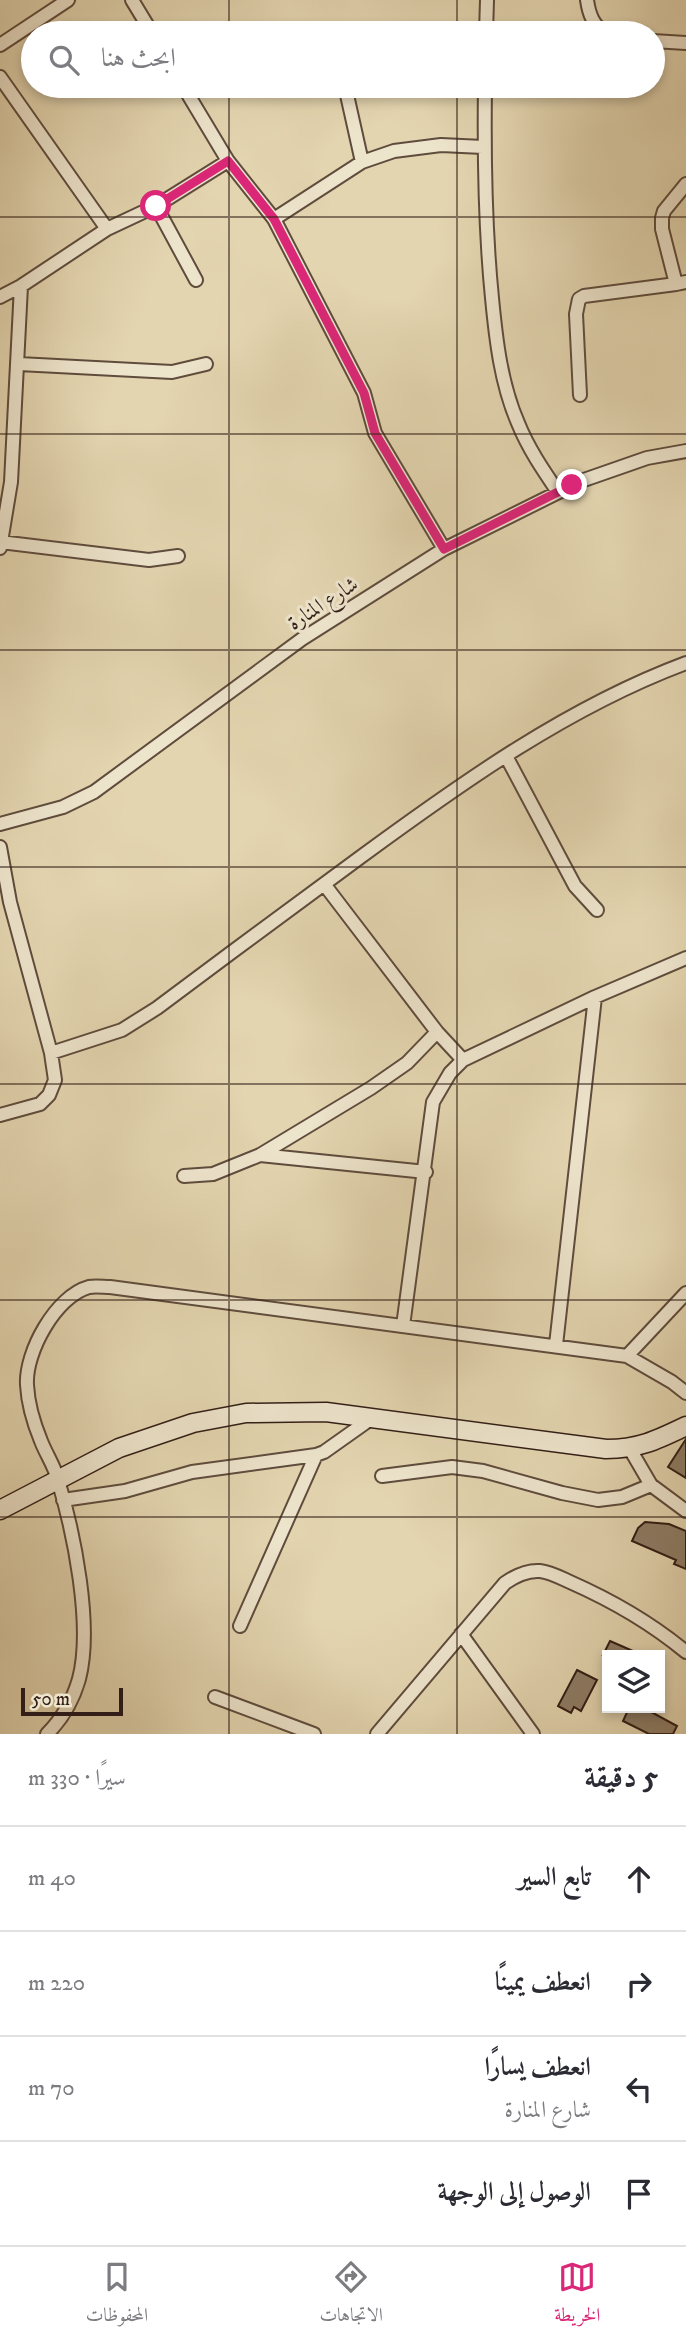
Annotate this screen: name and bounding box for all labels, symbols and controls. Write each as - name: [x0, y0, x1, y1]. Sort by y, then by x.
- search box: [21, 21, 665, 98]
- icon: search: [45, 41, 83, 79]
- text: ابحث هنا: [101, 42, 176, 75]
- route start: [140, 190, 171, 221]
- route end: [556, 469, 587, 500]
- street label: شارع المنارة: [283, 572, 365, 640]
- map controls: [602, 1650, 665, 1713]
- button: layers: [602, 1650, 665, 1713]
- scale bar: [21, 1685, 122, 1717]
- text: 50 m: [32, 1688, 70, 1711]
- text: 5 دقيقة: [584, 1760, 658, 1797]
- text: سيرًا · 330 m: [28, 1764, 126, 1793]
- icon: ahead: [620, 1860, 658, 1898]
- text: تابع السير: [518, 1861, 591, 1894]
- text: 40 m: [28, 1864, 76, 1893]
- icon: right: [620, 1965, 658, 2003]
- text: انعطف يمينًا: [495, 1966, 591, 1999]
- text: 220 m: [28, 1969, 85, 1998]
- text: انعطف يسارًا: [484, 2051, 591, 2084]
- icon: left: [620, 2070, 658, 2108]
- text: 70 m: [28, 2074, 75, 2103]
- text: شارع المنارة: [504, 2096, 591, 2125]
- icon: arrive: [620, 2175, 658, 2213]
- text: الوصول إلى الوجهة: [437, 2176, 591, 2209]
- tab: المحفوظات: [86, 2258, 148, 2333]
- tab: الاتجاهات: [319, 2258, 383, 2333]
- tab: الخريطة: [554, 2258, 600, 2333]

